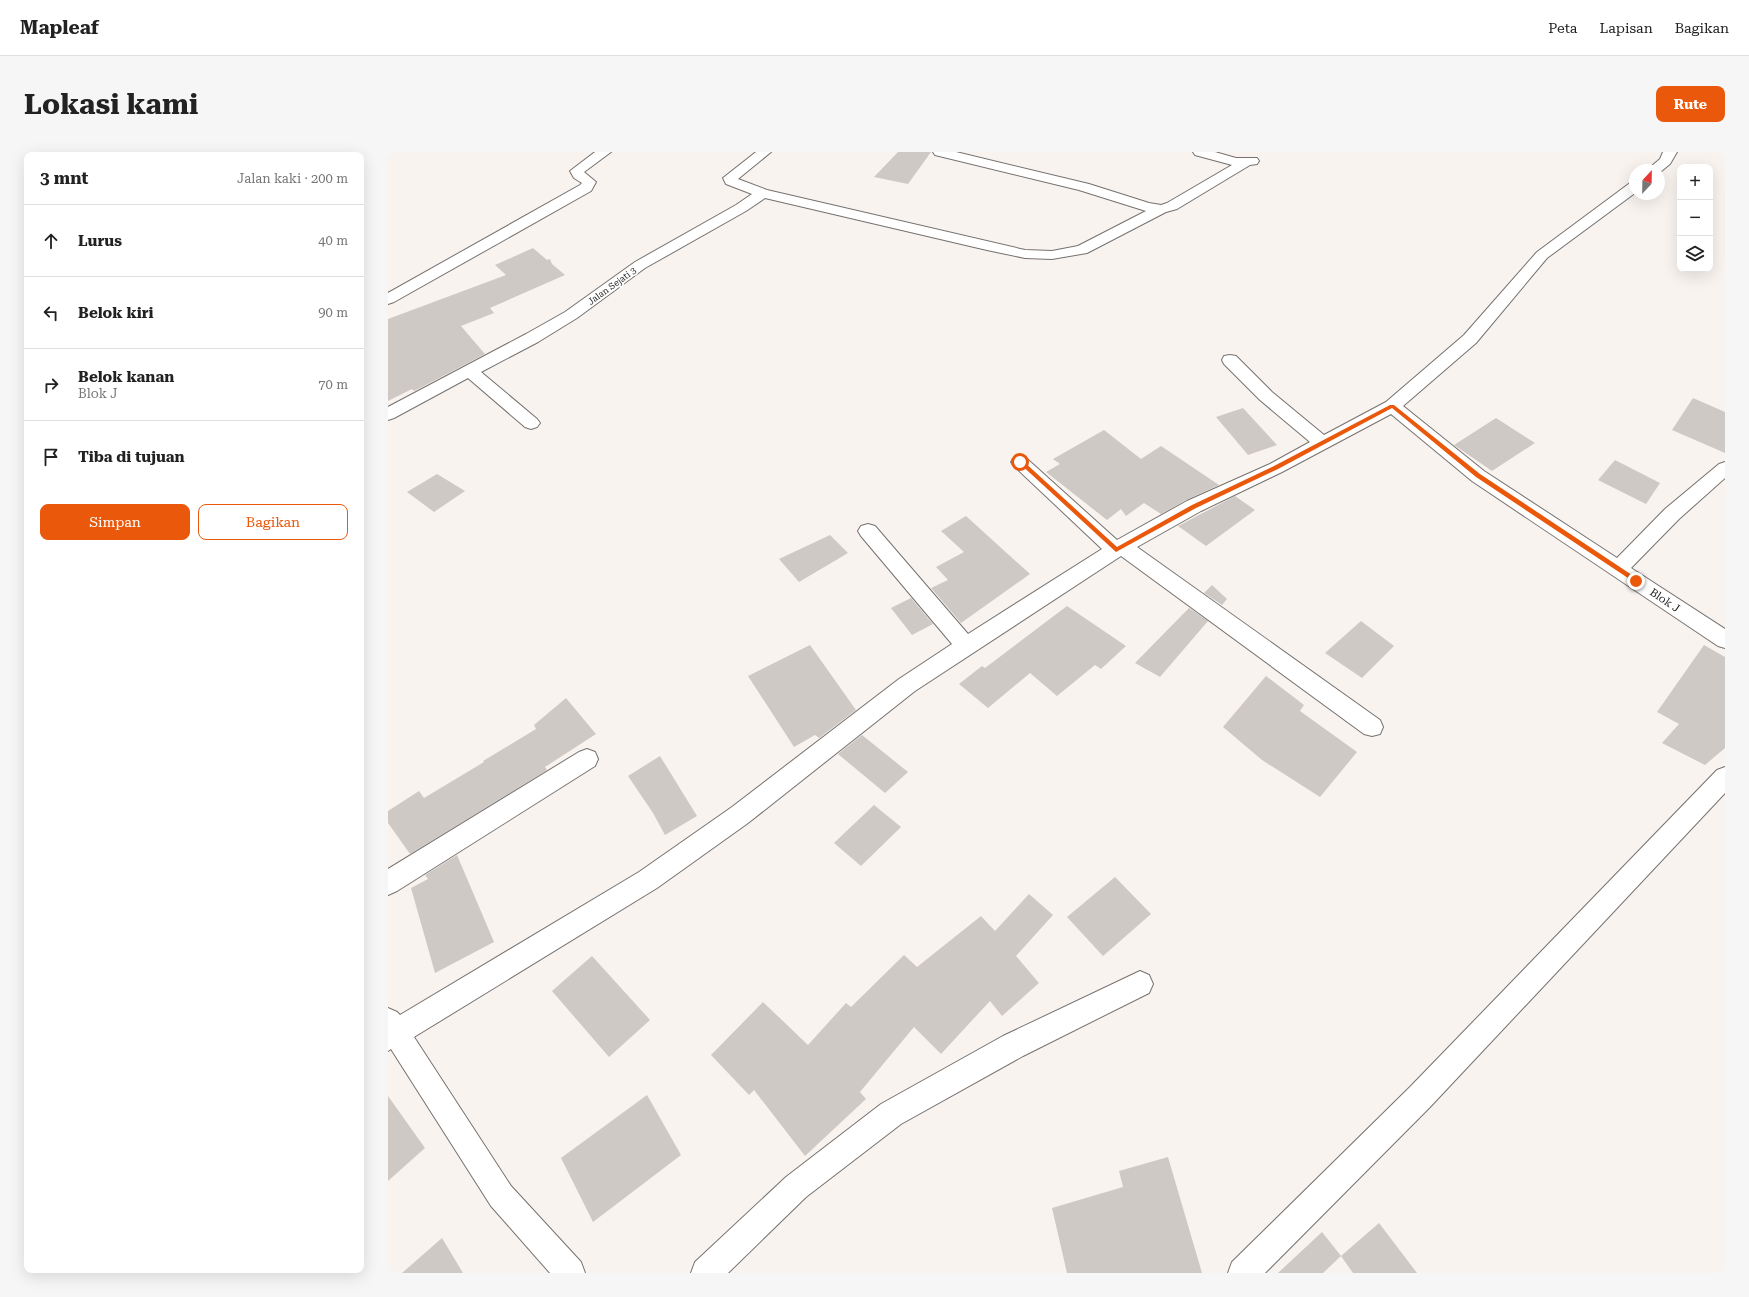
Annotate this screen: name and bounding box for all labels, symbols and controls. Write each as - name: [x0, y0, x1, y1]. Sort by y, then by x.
- text: Mapleaf: [20, 16, 99, 39]
- text: Peta: [1548, 20, 1577, 36]
- text: Lapisan: [1599, 20, 1653, 36]
- text: Bagikan: [1675, 20, 1729, 36]
- button: Rute: [1656, 86, 1725, 122]
- text: Lokasi kami: [24, 88, 198, 121]
- north arrow: [1629, 164, 1665, 200]
- map controls: [1677, 164, 1713, 272]
- button: +: [1677, 164, 1713, 200]
- text: 3 mnt: [40, 168, 89, 188]
- text: Jalan kaki · 200 m: [237, 171, 348, 186]
- button: −: [1677, 200, 1713, 236]
- icon: ahead: [40, 230, 62, 252]
- text: Lurus: [78, 232, 122, 250]
- text: 40 m: [318, 233, 348, 248]
- button: layers: [1677, 236, 1713, 272]
- street label: Jalan Sejati 3: [586, 265, 638, 307]
- icon: left: [40, 302, 62, 324]
- text: Belok kiri: [78, 304, 154, 322]
- text: 90 m: [318, 305, 348, 320]
- text: Belok kanan: [78, 368, 174, 386]
- icon: right: [40, 374, 62, 396]
- text: 70 m: [318, 377, 348, 392]
- text: Blok J: [78, 386, 118, 401]
- icon: arrive: [40, 446, 62, 468]
- text: Tiba di tujuan: [78, 448, 185, 466]
- route start: [1011, 453, 1029, 471]
- button: Simpan: [40, 504, 190, 540]
- button: Bagikan: [198, 504, 348, 540]
- route end: [1627, 572, 1645, 590]
- street label: Blok J: [1647, 586, 1682, 615]

